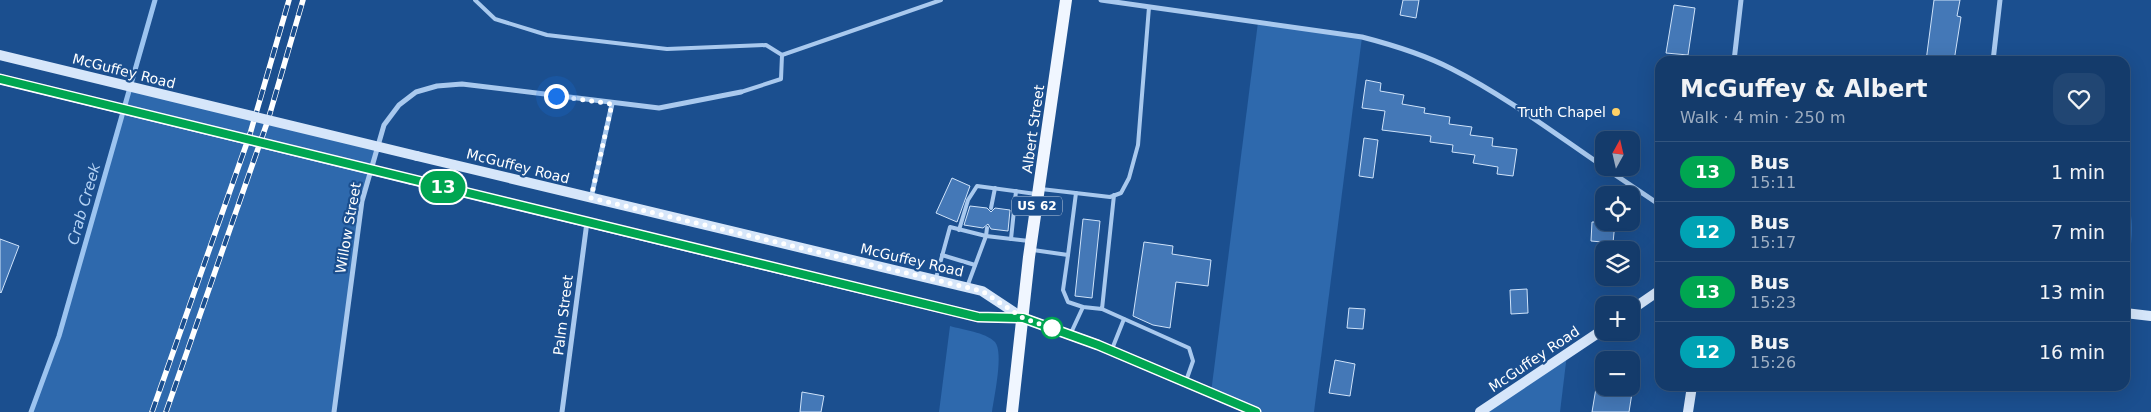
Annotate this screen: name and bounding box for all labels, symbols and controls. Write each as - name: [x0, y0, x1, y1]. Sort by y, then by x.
- street label: McGuffey Road: [71, 50, 177, 92]
- button: heart: [2053, 73, 2105, 125]
- text: McGuffey & Albert: [1680, 75, 1927, 103]
- street label: Albert Street: [1019, 83, 1047, 174]
- your location: [544, 84, 569, 109]
- place label: Truth Chapel: [1516, 104, 1606, 120]
- marker: Truth Chapel: [1610, 106, 1622, 118]
- text: Walk · 4 min · 250 m: [1680, 108, 1845, 127]
- north arrow: [1595, 131, 1640, 176]
- map controls: [1595, 131, 1640, 396]
- street label: McGuffey Road: [465, 145, 571, 187]
- text: Bus: [1750, 151, 1789, 173]
- water label: Crab Creek: [64, 160, 105, 247]
- text: 13: [1695, 161, 1720, 182]
- text: 1 min: [2051, 161, 2105, 183]
- line badge: 13: [420, 171, 466, 203]
- text: 15:11: [1750, 173, 1796, 192]
- text: 13: [430, 176, 456, 197]
- street label: Willow Street: [332, 181, 364, 275]
- button: locate: [1595, 186, 1640, 231]
- road number: US 62: [1012, 197, 1062, 216]
- text: Bus: [1750, 211, 1789, 233]
- text: 12: [1695, 221, 1720, 242]
- text: 7 min: [2051, 221, 2105, 243]
- text: 15:17: [1750, 233, 1796, 252]
- street label: McGuffey Road: [859, 240, 965, 280]
- button: layers: [1595, 241, 1640, 286]
- text: Bus: [1750, 271, 1789, 293]
- street label: Palm Street: [550, 273, 576, 356]
- text: 13: [1695, 281, 1720, 302]
- text: 13 min: [2039, 281, 2105, 303]
- text: 15:23: [1750, 293, 1796, 312]
- button: +: [1595, 296, 1640, 341]
- unlabelled marker: [1041, 317, 1063, 339]
- street label: McGuffey Road: [1486, 323, 1582, 395]
- text: Bus: [1750, 331, 1789, 353]
- text: 12: [1695, 341, 1720, 362]
- text: 16 min: [2039, 341, 2105, 363]
- button: −: [1595, 351, 1640, 396]
- text: 15:26: [1750, 353, 1796, 372]

